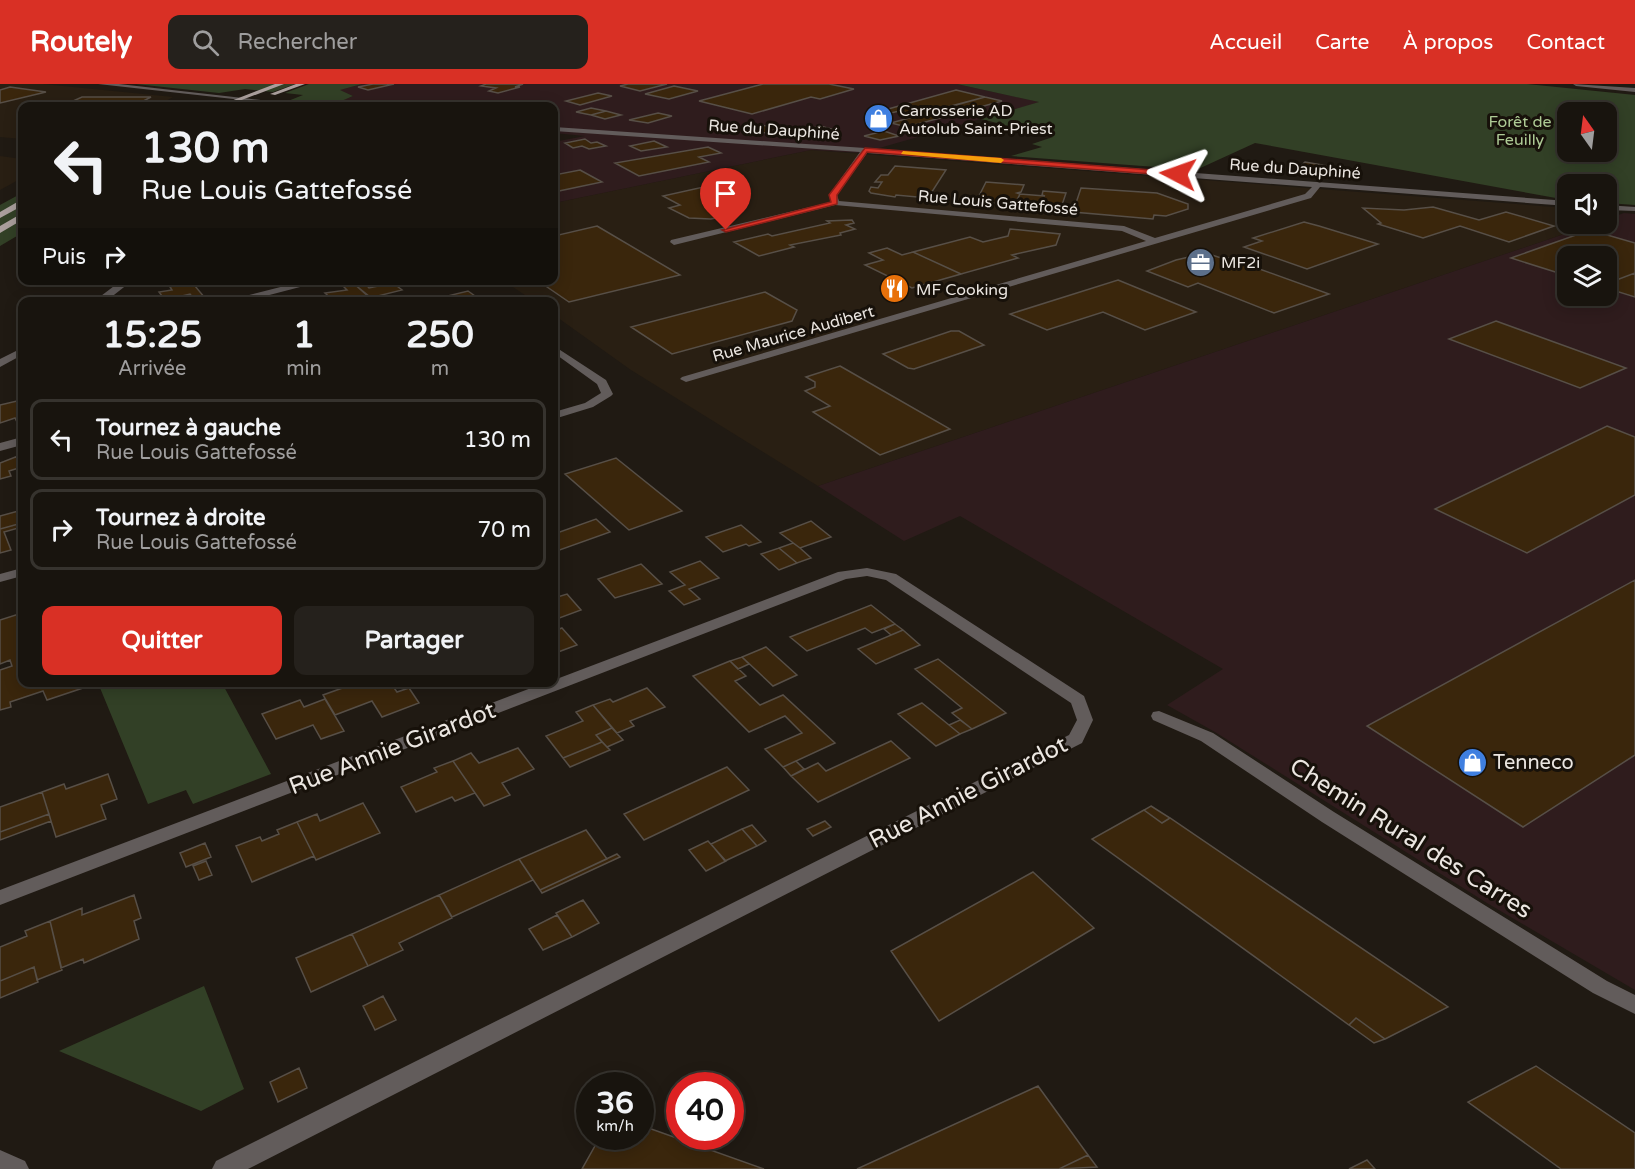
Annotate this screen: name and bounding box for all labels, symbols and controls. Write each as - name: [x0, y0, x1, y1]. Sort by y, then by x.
- search box: [168, 15, 588, 69]
- text: Routely: [30, 25, 132, 59]
- icon: search: [189, 26, 222, 59]
- text: Rechercher: [237, 29, 357, 55]
- text: Accueil: [1209, 30, 1282, 55]
- text: Carte: [1315, 30, 1369, 55]
- text: À propos: [1402, 30, 1493, 55]
- text: Contact: [1526, 30, 1605, 55]
- place label: Carrosserie AD Autolub Saint-Priest: [899, 101, 1053, 139]
- north arrow: [1557, 102, 1617, 162]
- map controls: [1557, 102, 1617, 306]
- shop icon: Carrosserie AD Autolub Saint-Priest: [862, 103, 894, 135]
- park label: Forêt de Feuilly: [1488, 112, 1552, 150]
- street label: Rue du Dauphiné: [708, 115, 840, 145]
- text: 130 m: [141, 123, 270, 174]
- icon: left: [42, 126, 120, 204]
- position arrow: [1146, 142, 1210, 206]
- street label: Rue du Dauphiné: [1229, 154, 1361, 184]
- pin: [700, 168, 751, 230]
- text: Rue Louis Gattefossé: [141, 174, 412, 207]
- button: sound: [1557, 174, 1617, 234]
- icon: arrive: [709, 177, 742, 210]
- street label: Rue Louis Gattefossé: [917, 186, 1079, 220]
- icon: right: [98, 240, 131, 273]
- text: Puis: [42, 244, 86, 270]
- office icon: MF2i: [1184, 246, 1216, 278]
- button: layers: [1557, 246, 1617, 306]
- place label: MF2i: [1221, 253, 1260, 273]
- restaurant icon: MF Cooking: [879, 273, 911, 305]
- place label: MF Cooking: [916, 280, 1008, 300]
- street label: Rue Maurice Audibert: [710, 301, 876, 367]
- text: 15:25: [102, 314, 202, 357]
- text: 1: [293, 314, 315, 357]
- text: 250: [406, 314, 474, 357]
- text: Arrivée: [118, 357, 186, 381]
- text: min: [286, 357, 322, 381]
- text: m: [431, 357, 449, 381]
- text: Tournez à gauche: [96, 415, 281, 441]
- icon: left: [45, 423, 78, 456]
- text: 130 m: [464, 427, 531, 453]
- text: Rue Louis Gattefossé: [96, 441, 297, 465]
- text: Tournez à droite: [96, 505, 265, 531]
- icon: right: [45, 513, 78, 546]
- text: 70 m: [477, 517, 531, 543]
- text: Rue Louis Gattefossé: [96, 531, 297, 555]
- button: Quitter: [42, 606, 282, 675]
- button: Partager: [294, 606, 534, 675]
- street label: Rue Annie Girardot: [285, 696, 500, 801]
- street label: Rue Annie Girardot: [864, 730, 1072, 855]
- shop icon: Tenneco: [1456, 746, 1488, 778]
- place label: Tenneco: [1493, 751, 1574, 775]
- street label: Chemin Rural des Carres: [1284, 752, 1537, 925]
- speed limit sign: 40: [666, 1072, 744, 1150]
- text: 36: [596, 1085, 634, 1122]
- text: km/h: [596, 1117, 634, 1135]

